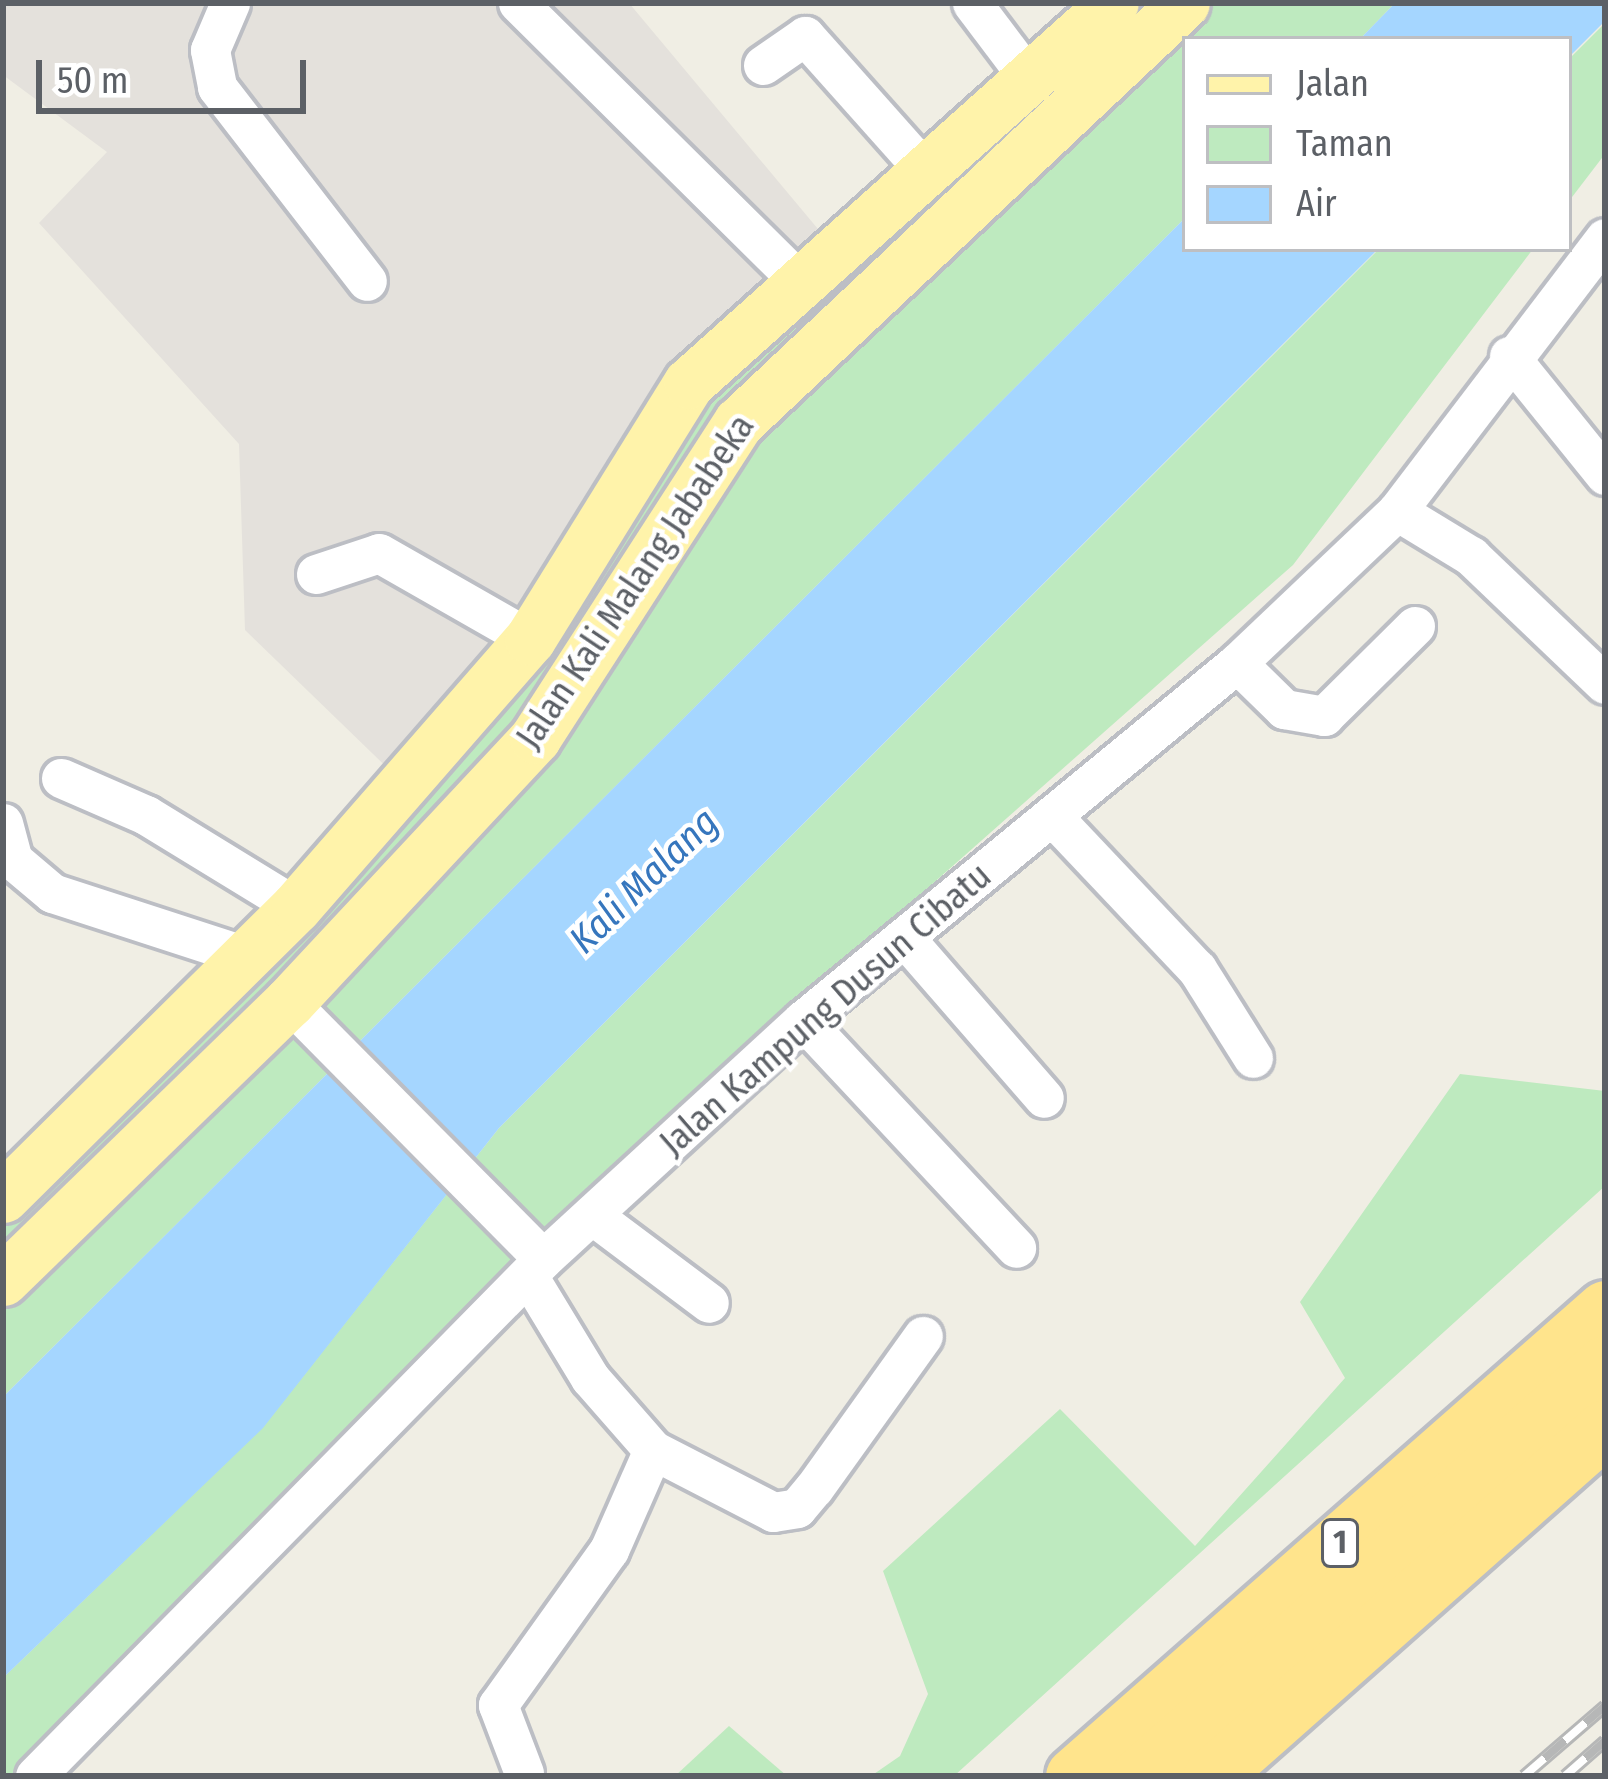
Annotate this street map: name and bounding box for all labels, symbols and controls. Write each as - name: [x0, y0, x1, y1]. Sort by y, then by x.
- scale bar: [42, 36, 312, 110]
- legend: [1182, 36, 1572, 252]
- text: 50 m: [57, 59, 128, 103]
- text: Jalan: [1296, 62, 1369, 106]
- text: Taman: [1296, 122, 1393, 166]
- text: Air: [1296, 182, 1337, 226]
- street label: Jalan Kali Malang Jababeka: [508, 407, 764, 757]
- water label: Kali Malang: [560, 799, 728, 963]
- street label: Jalan Kampung Dusun Cibatu: [652, 855, 1000, 1165]
- road number: 1: [1319, 1516, 1361, 1570]

